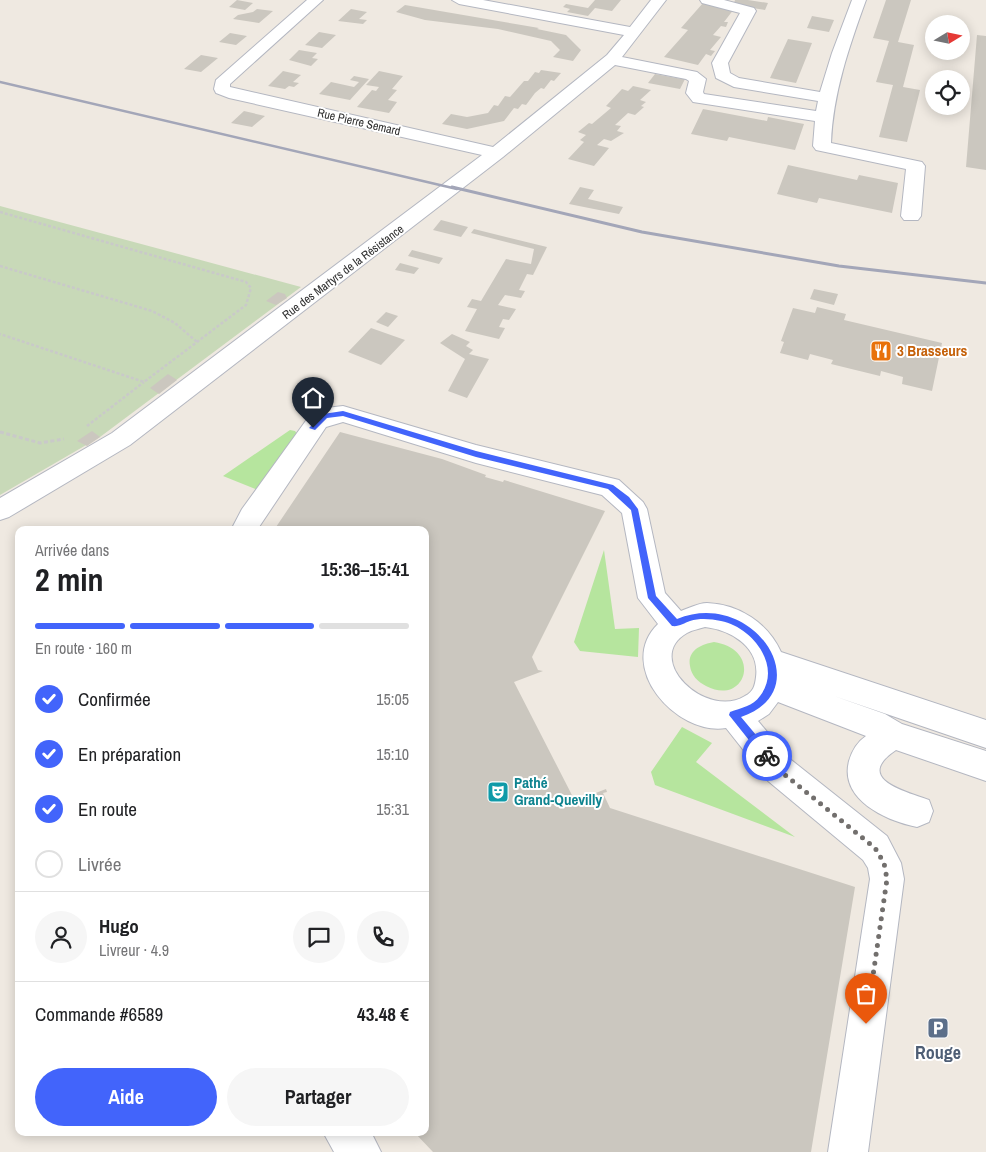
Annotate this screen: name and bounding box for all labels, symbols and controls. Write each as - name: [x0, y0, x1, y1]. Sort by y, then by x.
- north arrow: [925, 15, 970, 60]
- map controls: [925, 15, 970, 115]
- button: locate: [925, 70, 970, 115]
- street label: Rue Pierre Semard: [316, 105, 402, 139]
- street label: Rue des Martyrs de la Résistance: [279, 221, 407, 323]
- restaurant icon: 3 Brasseurs: [869, 339, 893, 363]
- place label: 3 Brasseurs: [897, 340, 968, 361]
- pin: [292, 377, 334, 428]
- icon: home: [299, 384, 327, 412]
- text: Arrivée dans: [35, 539, 109, 561]
- text: 15:36–15:41: [321, 556, 409, 582]
- text: 2 min: [35, 558, 104, 601]
- text: En route · 160 m: [35, 637, 132, 659]
- icon: check: [35, 685, 63, 713]
- text: Confirmée: [78, 686, 151, 712]
- text: 15:05: [376, 688, 409, 710]
- courier: [742, 731, 792, 781]
- icon: check: [35, 740, 63, 768]
- text: En préparation: [78, 741, 181, 767]
- icon: bike: [753, 742, 781, 770]
- text: 15:10: [376, 743, 409, 765]
- place label: Pathé Grand-Quevilly: [514, 772, 602, 810]
- theatre icon: Pathé Grand-Quevilly: [486, 780, 510, 804]
- icon: check: [35, 795, 63, 823]
- text: En route: [78, 796, 137, 822]
- text: 15:31: [376, 798, 409, 820]
- text: Livrée: [78, 851, 121, 877]
- button: person: [35, 911, 87, 963]
- button: chat: [293, 911, 345, 963]
- button: phone: [357, 911, 409, 963]
- text: Hugo: [99, 913, 139, 939]
- text: Livreur · 4.9: [99, 939, 169, 961]
- pin: [845, 973, 887, 1024]
- icon: bag: [852, 980, 880, 1008]
- text: Commande #6589: [35, 1001, 163, 1027]
- text: 43.48 €: [357, 1001, 409, 1027]
- parking icon: Rouge: [926, 1016, 950, 1040]
- place label: Rouge: [915, 1040, 961, 1065]
- button: Aide: [35, 1068, 217, 1126]
- button: Partager: [227, 1068, 409, 1126]

